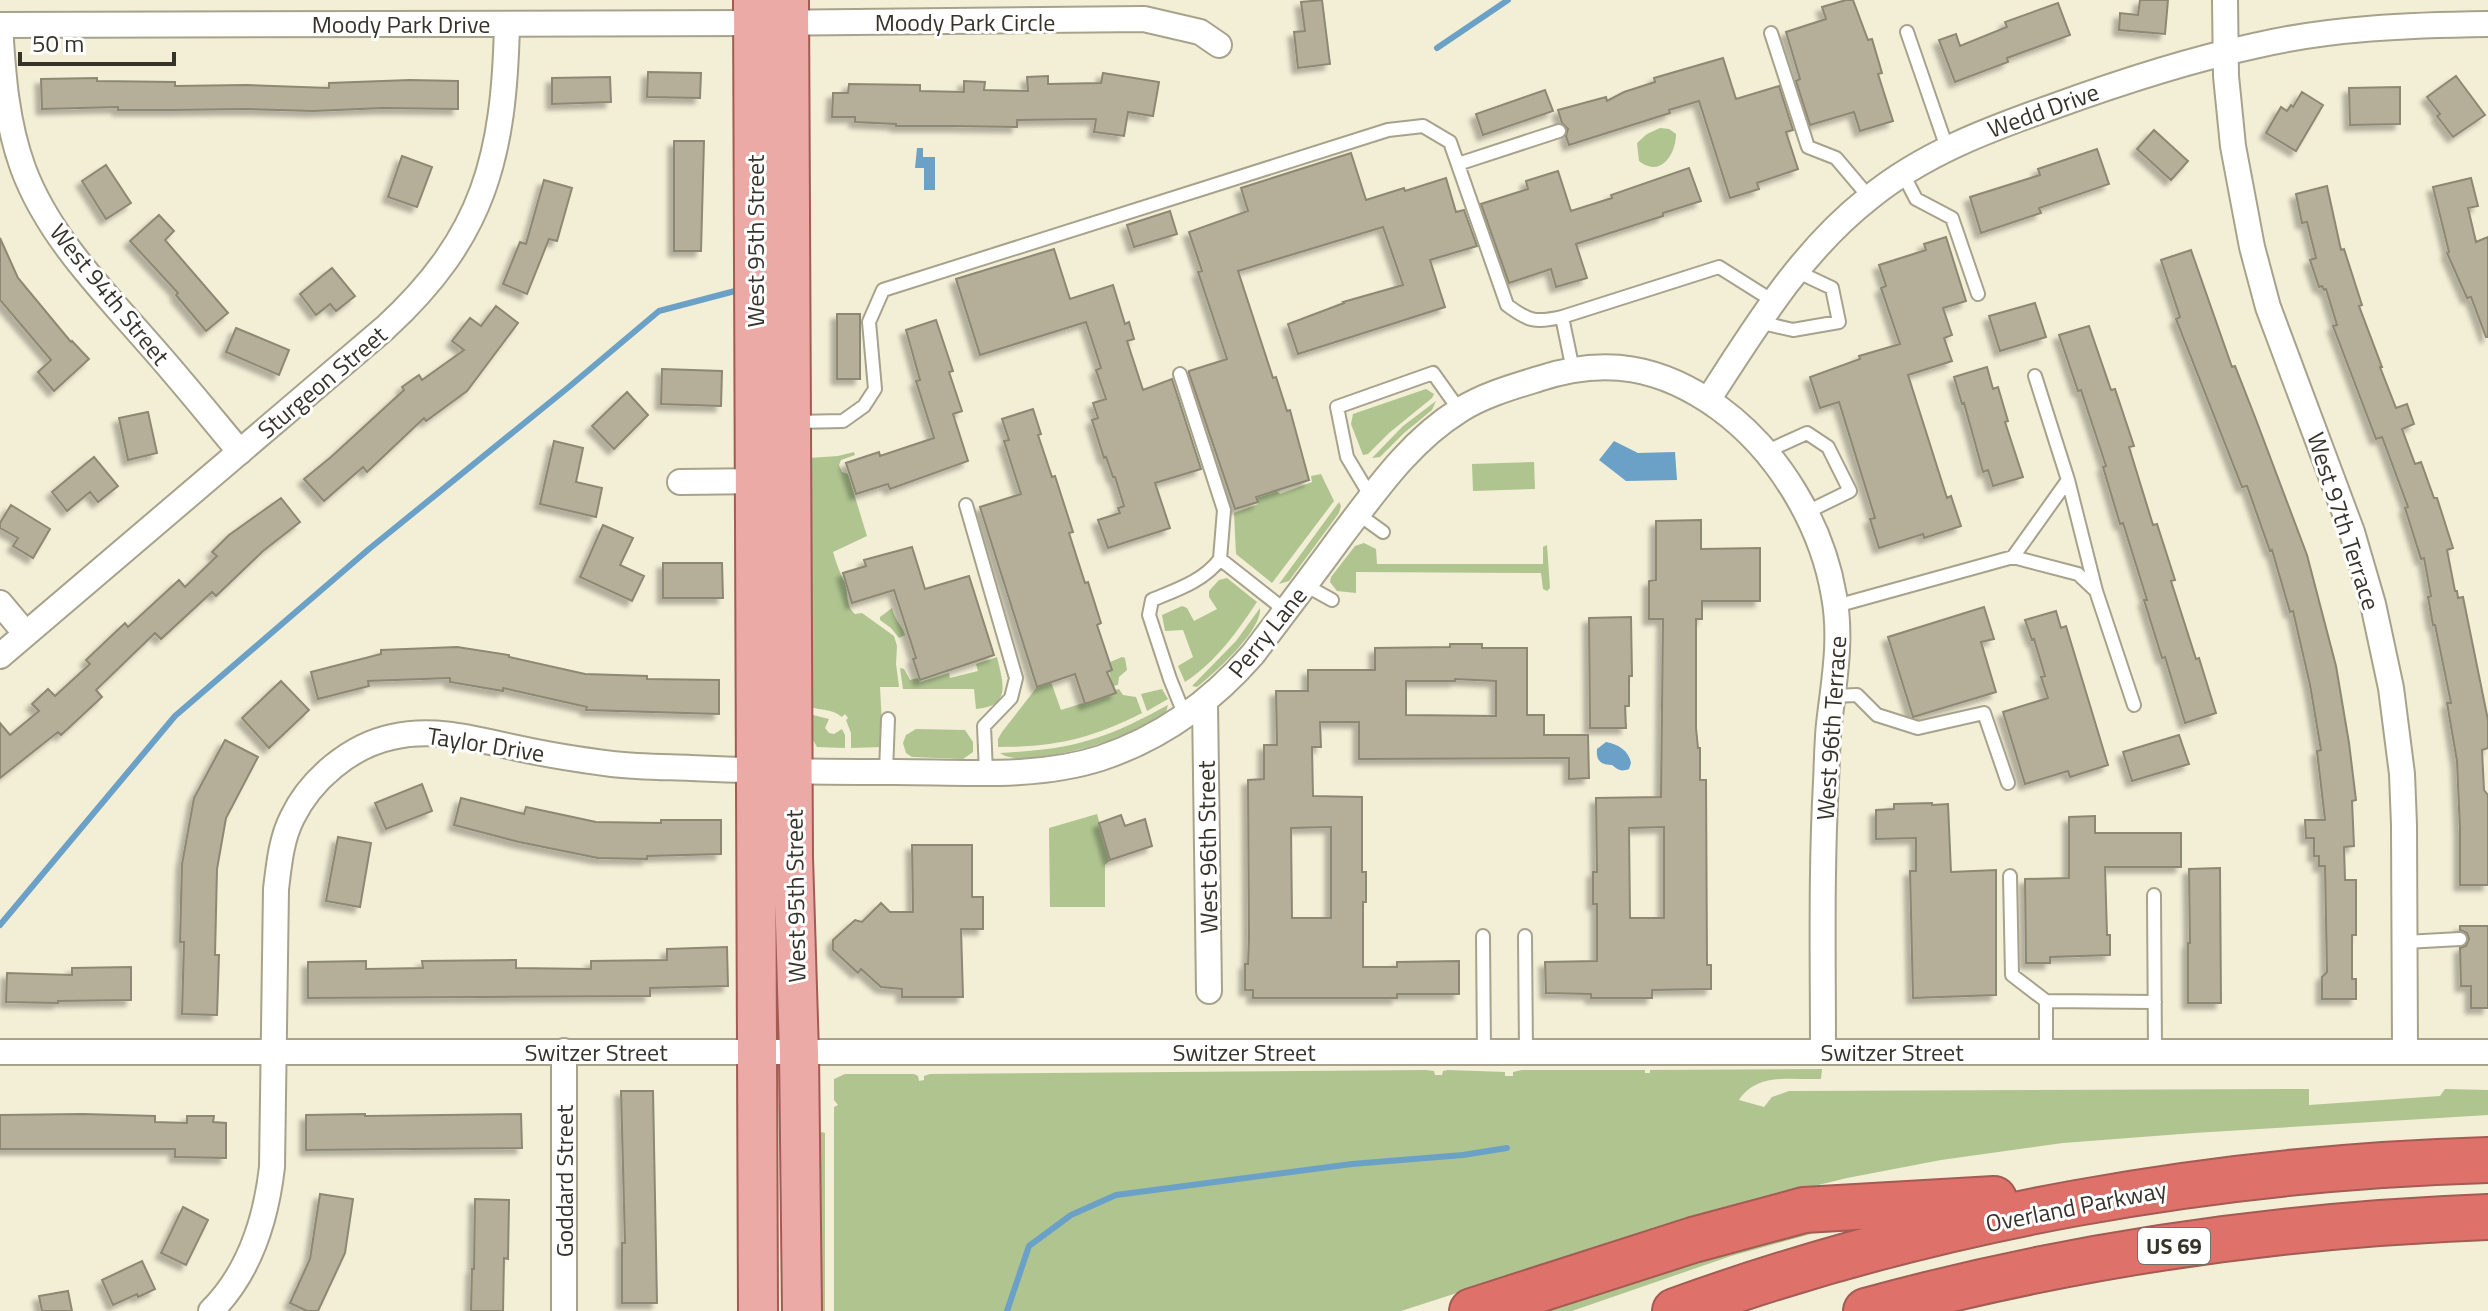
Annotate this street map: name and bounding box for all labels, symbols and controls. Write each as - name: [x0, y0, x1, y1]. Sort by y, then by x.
- street label: Moody Park Circle: [875, 4, 1055, 40]
- street label: Moody Park Drive: [312, 6, 490, 42]
- scale bar: [20, 16, 174, 66]
- text: 50 m: [32, 25, 84, 61]
- street label: Wedd Drive: [1982, 73, 2104, 147]
- street label: West 95th Street: [737, 154, 773, 328]
- street label: West 94th Street: [42, 215, 179, 373]
- street label: Sturgeon Street: [249, 317, 395, 447]
- street label: West 97th Terrace: [2298, 428, 2390, 614]
- street label: Perry Lane: [1219, 579, 1315, 685]
- street label: West 96th Terrace: [1807, 635, 1855, 821]
- street label: Taylor Drive: [425, 717, 547, 771]
- street label: West 96th Street: [1187, 760, 1227, 934]
- street label: West 95th Street: [775, 809, 815, 983]
- street label: Switzer Street: [524, 1034, 668, 1070]
- street label: Switzer Street: [1172, 1034, 1316, 1070]
- street label: Switzer Street: [1820, 1034, 1964, 1070]
- street label: Goddard Street: [546, 1104, 582, 1257]
- street label: Overland Parkway: [1982, 1171, 2170, 1241]
- road number: US 69: [2138, 1228, 2210, 1264]

